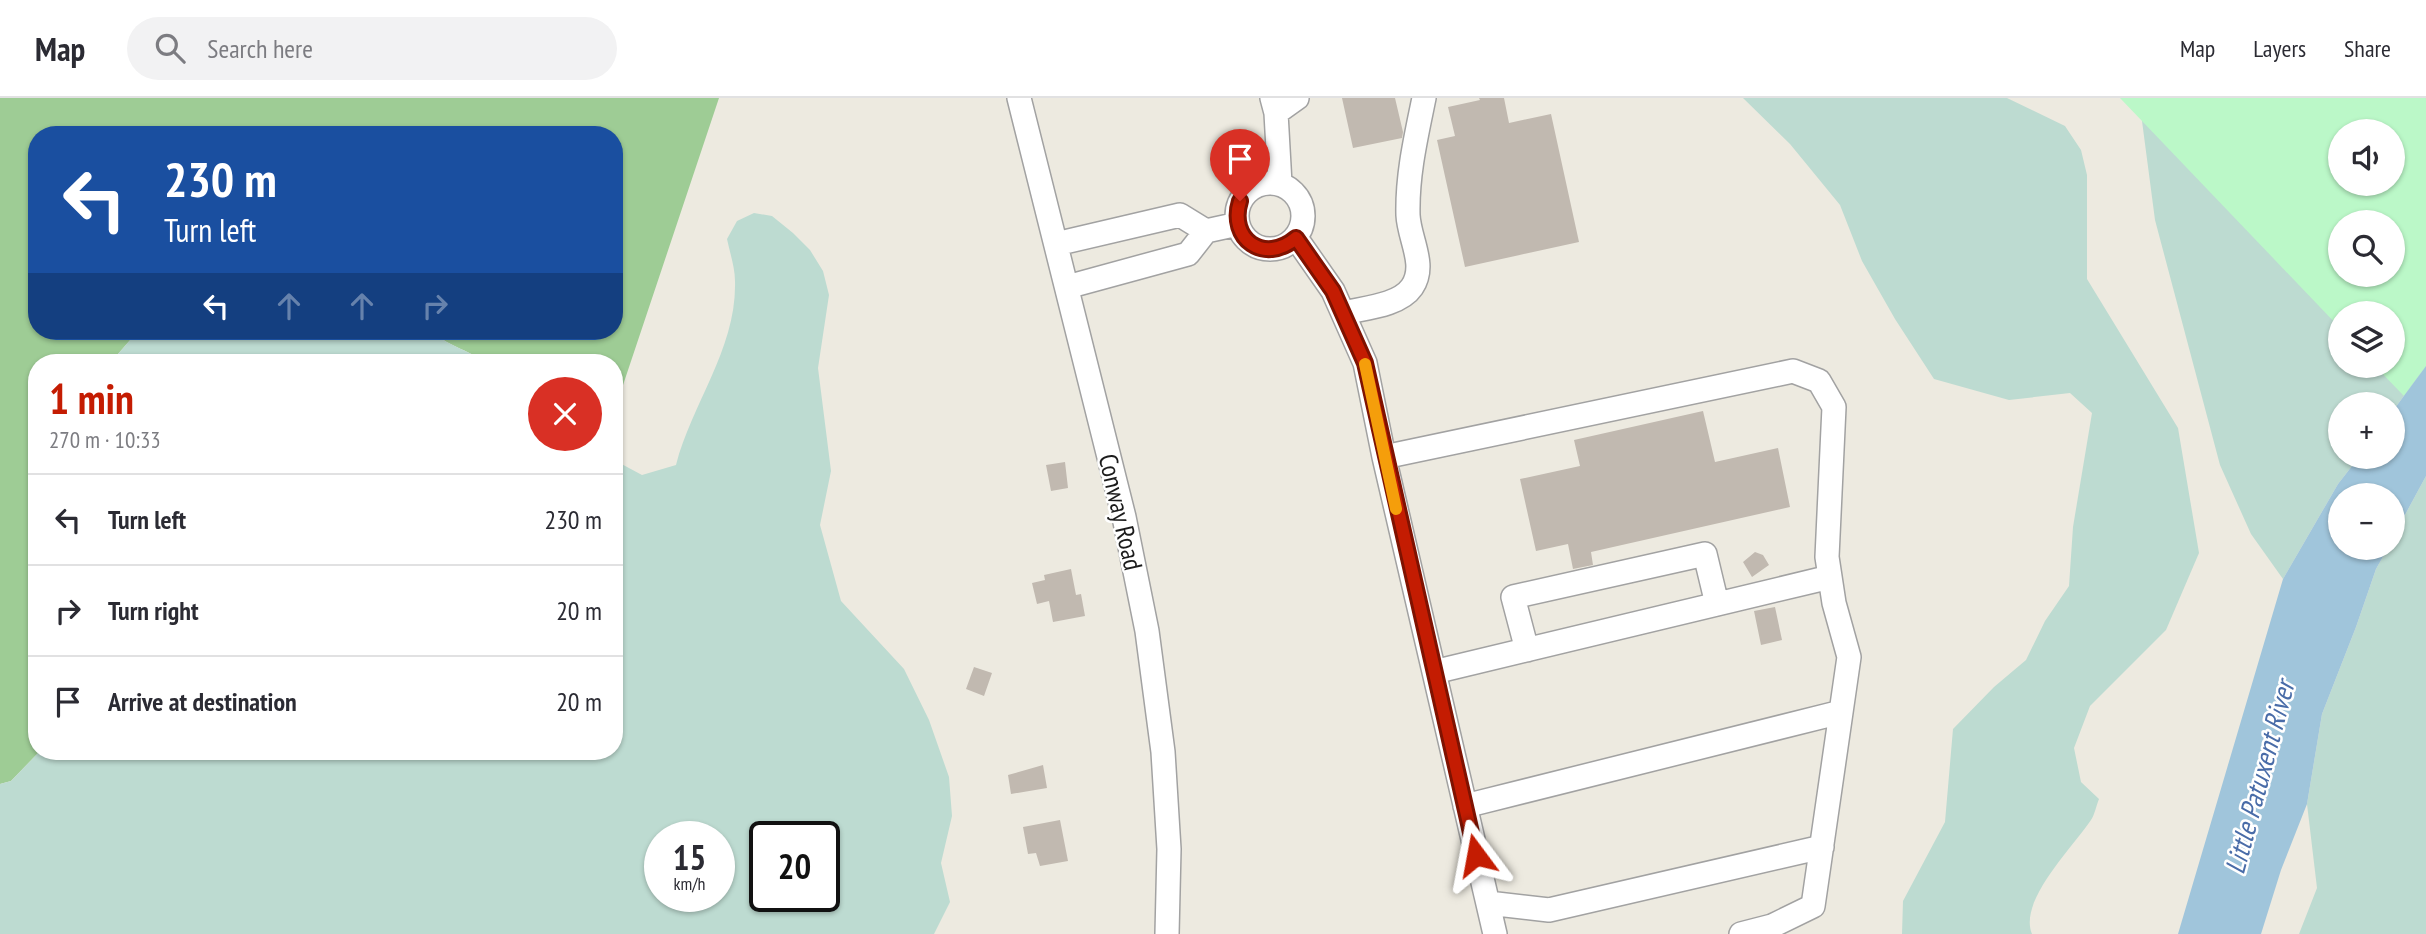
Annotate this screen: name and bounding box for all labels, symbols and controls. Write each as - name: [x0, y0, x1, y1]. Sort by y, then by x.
- search box: [127, 17, 617, 80]
- text: Map: [35, 27, 85, 70]
- icon: search: [151, 29, 189, 67]
- text: Search here: [207, 32, 313, 65]
- text: Map: [2180, 33, 2215, 64]
- text: Layers: [2253, 33, 2306, 64]
- text: Share: [2344, 33, 2391, 64]
- map controls: [2328, 119, 2405, 560]
- button: sound: [2328, 119, 2405, 196]
- pin: [1210, 129, 1270, 201]
- icon: arrive: [1221, 140, 1259, 178]
- text: 230 m: [164, 147, 277, 211]
- icon: left: [49, 154, 140, 245]
- text: Turn left: [164, 209, 256, 251]
- button: search: [2328, 210, 2405, 287]
- icon: left: [197, 287, 235, 325]
- icon: ahead: [270, 287, 308, 325]
- icon: ahead: [343, 287, 381, 325]
- icon: right: [416, 287, 454, 325]
- button: layers: [2328, 301, 2405, 378]
- text: 1 min: [49, 371, 134, 426]
- button: close: [528, 377, 602, 451]
- button: +: [2328, 392, 2405, 469]
- text: 270 m · 10:33: [49, 425, 161, 454]
- street label: Conway Road: [1092, 451, 1150, 573]
- button: −: [2328, 483, 2405, 560]
- icon: left: [49, 501, 87, 539]
- text: Turn left: [108, 503, 186, 536]
- text: 230 m: [544, 503, 602, 536]
- icon: right: [49, 592, 87, 630]
- text: Turn right: [108, 594, 199, 627]
- text: 20 m: [556, 594, 602, 627]
- water label: Little Patuxent River: [2215, 672, 2304, 877]
- icon: arrive: [49, 683, 87, 721]
- text: Arrive at destination: [108, 685, 297, 718]
- text: 20 m: [556, 685, 602, 718]
- position arrow: [1439, 818, 1513, 892]
- speed limit sign: 20: [749, 821, 840, 912]
- text: 15: [673, 834, 706, 880]
- text: km/h: [674, 872, 705, 895]

